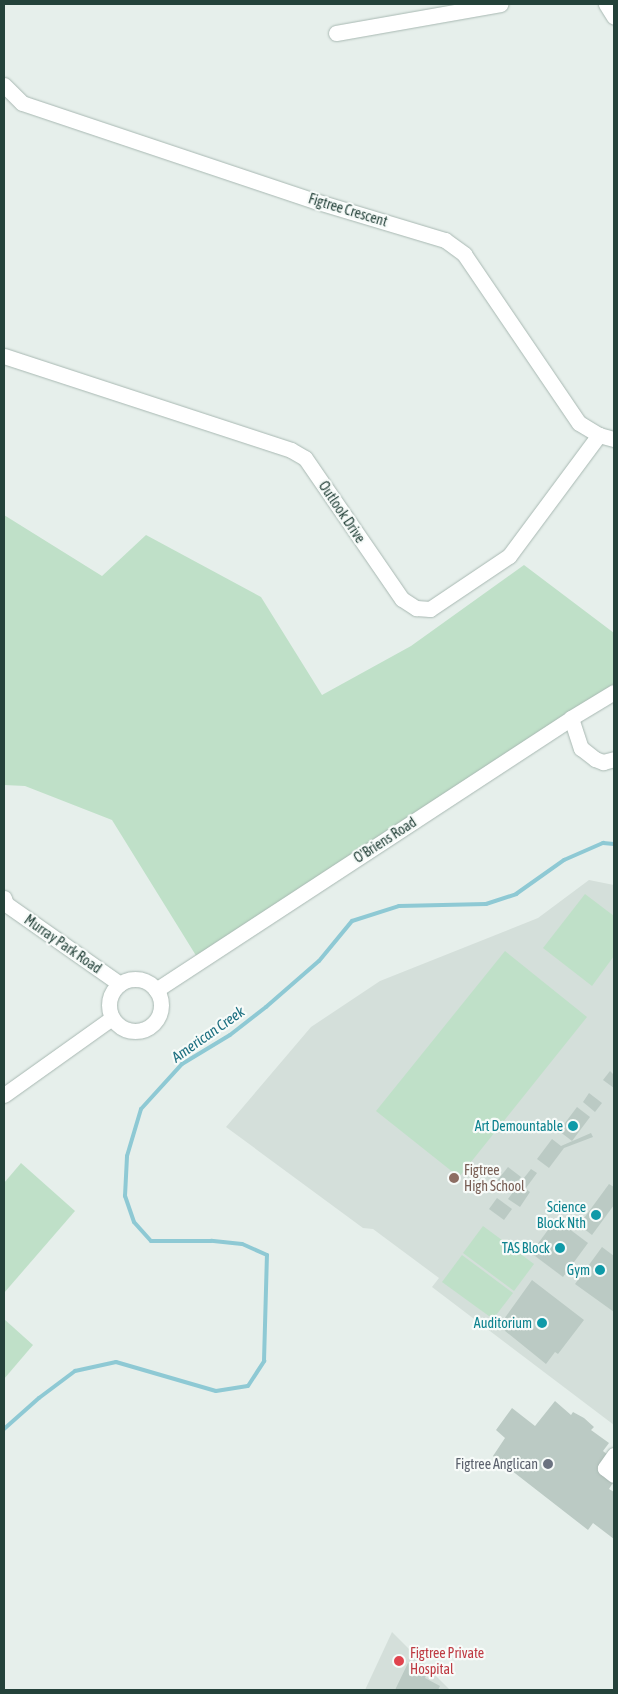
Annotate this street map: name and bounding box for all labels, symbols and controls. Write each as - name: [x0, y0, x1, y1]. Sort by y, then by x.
- street label: Figtree Crescent: [306, 190, 390, 230]
- street label: Outlook Drive: [315, 478, 369, 546]
- street label: O'Briens Road: [351, 814, 419, 866]
- street label: Murray Park Road: [21, 911, 105, 977]
- water label: American Creek: [168, 1002, 248, 1066]
- place label: Art Demountable: [475, 1118, 563, 1134]
- marker: Art Demountable: [567, 1120, 579, 1132]
- place label: Figtree High School: [464, 1162, 525, 1194]
- marker: Figtree High School: [448, 1172, 460, 1184]
- place label: Science Block Nth: [537, 1199, 586, 1232]
- marker: Science Block Nth: [590, 1209, 602, 1221]
- place label: TAS Block: [502, 1240, 550, 1256]
- marker: TAS Block: [554, 1242, 566, 1254]
- place label: Gym: [567, 1262, 590, 1278]
- marker: Gym: [594, 1264, 606, 1276]
- place label: Auditorium: [474, 1315, 532, 1331]
- marker: Auditorium: [536, 1317, 548, 1329]
- place label: Figtree Anglican: [455, 1456, 538, 1472]
- marker: Figtree Anglican: [542, 1458, 554, 1470]
- place label: Figtree Private Hospital: [410, 1645, 484, 1678]
- marker: Figtree Private Hospital: [392, 1654, 406, 1668]

